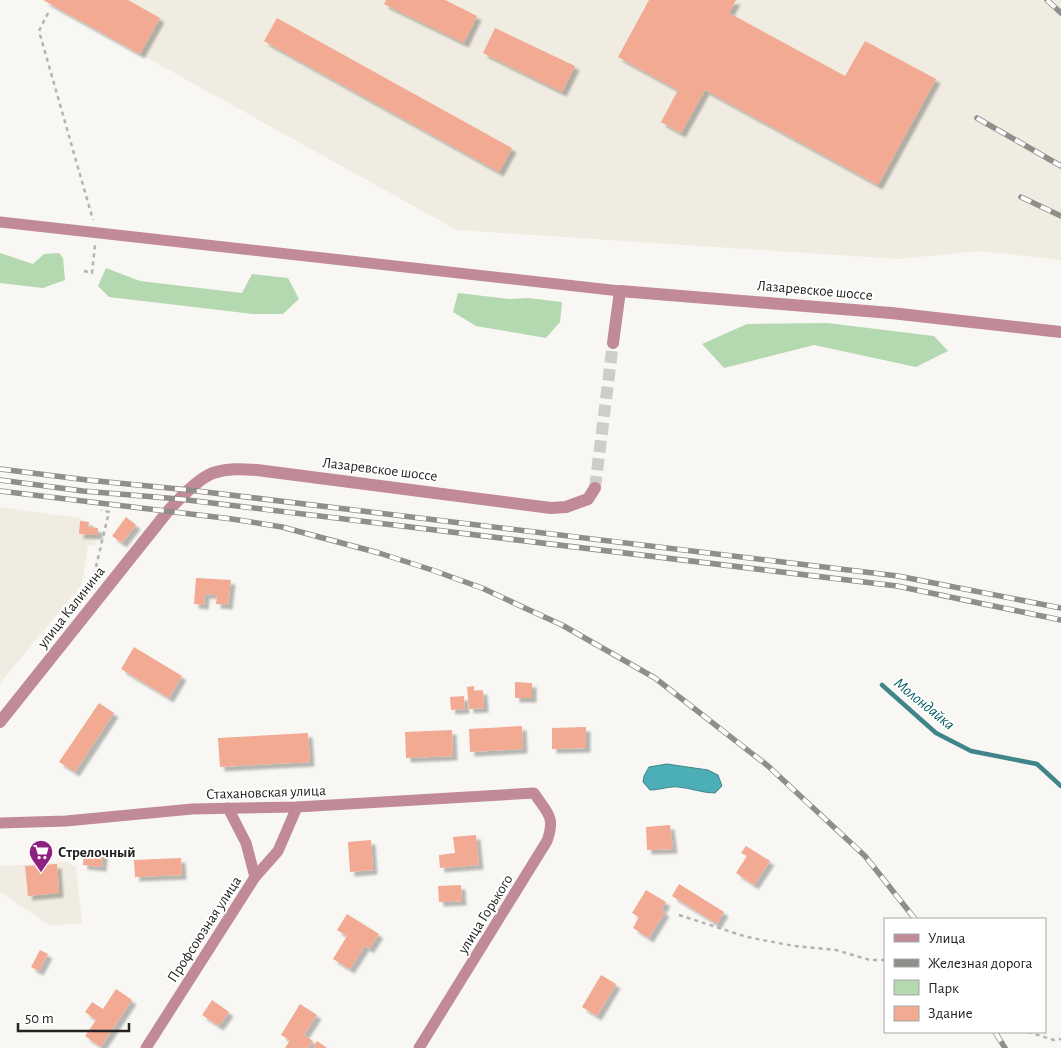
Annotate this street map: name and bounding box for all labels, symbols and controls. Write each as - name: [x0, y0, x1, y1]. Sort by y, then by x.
- street label: Лазаревское шоссе: [757, 278, 873, 303]
- street label: Лазаревское шоссе: [322, 455, 438, 484]
- street label: улица Калинина: [34, 564, 108, 652]
- water label: Молондайка: [891, 675, 958, 733]
- street label: Стахановская улица: [206, 783, 326, 802]
- supermarket icon: Стрелочный: [28, 839, 54, 873]
- place label: Стрелочный: [58, 845, 136, 860]
- street label: улица Горького: [455, 872, 516, 957]
- street label: Профсоюзная улица: [165, 874, 244, 985]
- legend: [884, 918, 1046, 1033]
- text: Улица: [928, 931, 965, 946]
- text: Железная дорога: [928, 956, 1033, 971]
- text: Парк: [928, 981, 959, 996]
- scale bar: [18, 1000, 129, 1032]
- text: Здание: [928, 1006, 973, 1021]
- text: 50 m: [25, 1011, 54, 1026]

